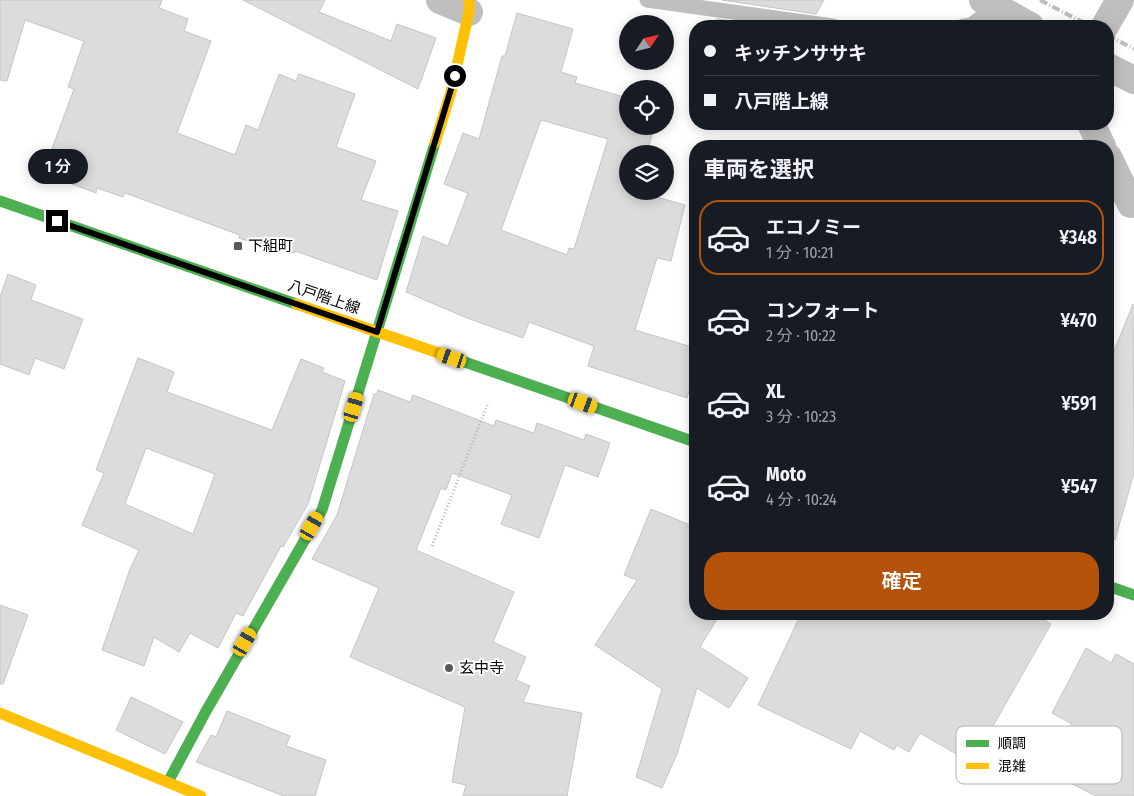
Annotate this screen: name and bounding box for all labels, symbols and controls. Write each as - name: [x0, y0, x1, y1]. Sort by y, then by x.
- north arrow: [619, 15, 674, 70]
- map controls: [619, 15, 674, 200]
- text: キッチンササキ: [734, 42, 867, 65]
- route start: [444, 65, 466, 87]
- button: locate: [619, 80, 674, 135]
- text: 八戸階上線: [734, 90, 829, 113]
- button: layers: [619, 145, 674, 200]
- callout: 1 分: [27, 148, 87, 184]
- text: 車両を選択: [704, 156, 814, 183]
- text: 1 分: [45, 157, 71, 176]
- route end: [46, 210, 68, 232]
- icon: car: [706, 215, 751, 260]
- text: エコノミー: [766, 216, 861, 239]
- text: ¥348: [1059, 226, 1097, 249]
- place label: 下組町: [248, 237, 293, 255]
- marker: 下組町: [232, 240, 244, 252]
- text: 1 分 · 10:21: [766, 243, 834, 262]
- street label: 八戸階上線: [286, 276, 362, 318]
- icon: car: [706, 298, 751, 343]
- text: コンフォート: [766, 299, 879, 322]
- text: ¥470: [1060, 309, 1097, 332]
- text: 2 分 · 10:22: [766, 326, 836, 345]
- car: [435, 346, 468, 370]
- text: XL: [766, 380, 785, 403]
- icon: car: [706, 381, 751, 426]
- car: [342, 390, 365, 424]
- car: [566, 391, 599, 415]
- text: ¥591: [1061, 392, 1097, 415]
- text: 3 分 · 10:23: [766, 407, 836, 426]
- text: Moto: [766, 463, 806, 486]
- icon: car: [706, 464, 751, 509]
- text: ¥547: [1061, 475, 1097, 498]
- text: 4 分 · 10:24: [766, 490, 837, 509]
- car: [298, 509, 325, 543]
- button: 確定: [704, 552, 1099, 610]
- car: [231, 625, 258, 659]
- place label: 玄中寺: [459, 659, 504, 677]
- marker: 玄中寺: [443, 662, 455, 674]
- legend: [956, 726, 1122, 784]
- text: 順調: [998, 735, 1026, 752]
- text: 混雑: [998, 758, 1026, 775]

